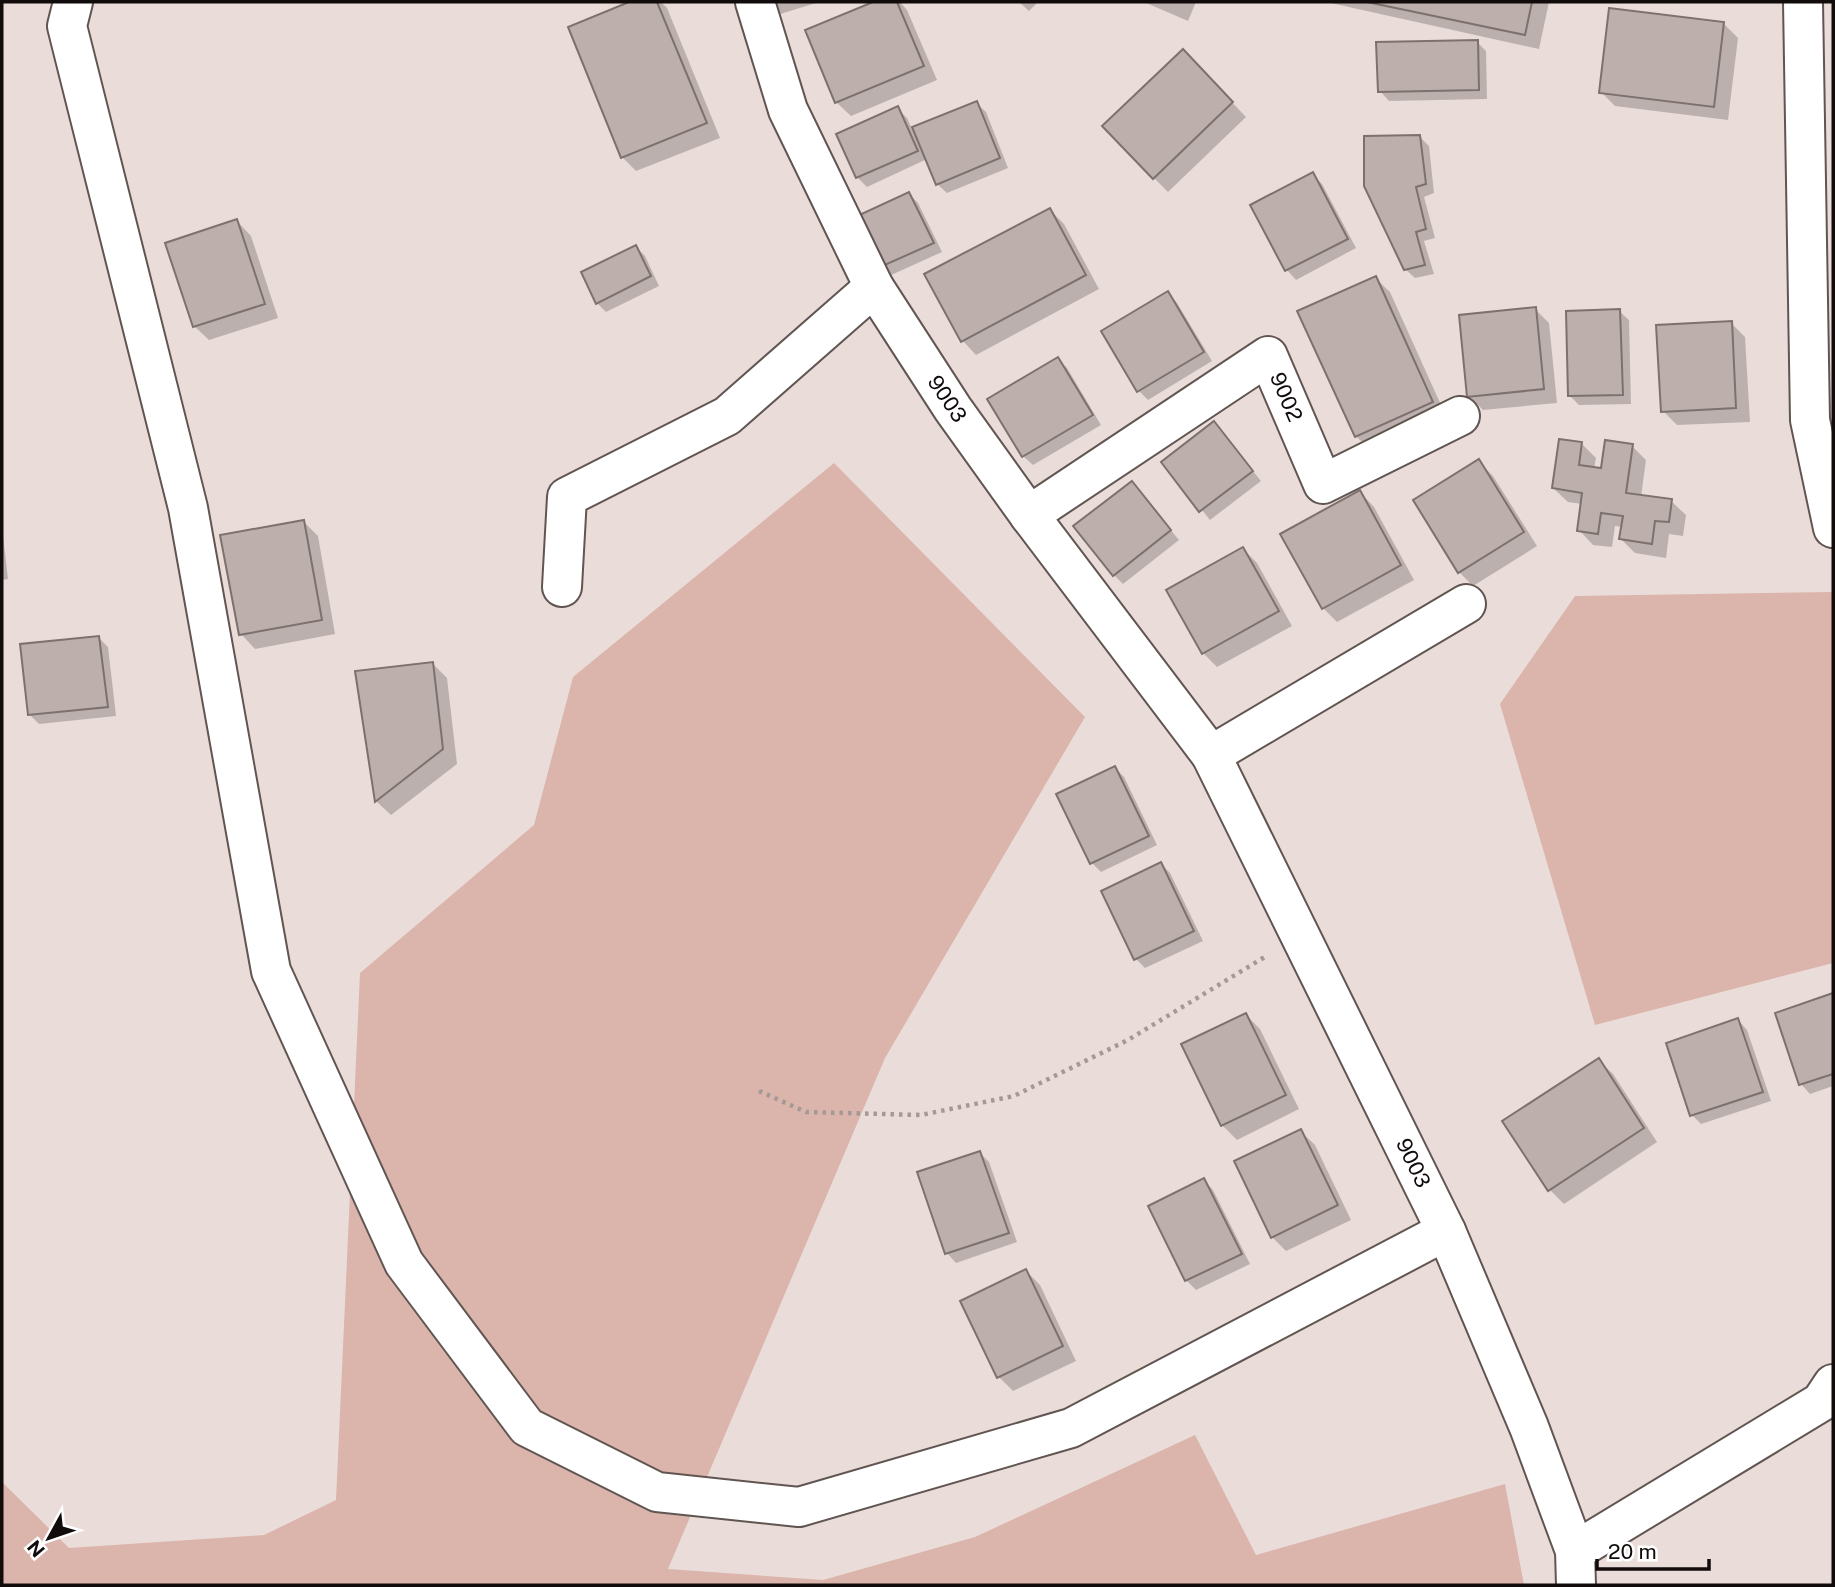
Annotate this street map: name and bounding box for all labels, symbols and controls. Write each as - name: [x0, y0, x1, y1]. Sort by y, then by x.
- street label: 9002: [1265, 368, 1308, 425]
- street label: 9003: [923, 370, 972, 427]
- street label: 9003: [1391, 1134, 1436, 1191]
- north arrow: [14, 1503, 84, 1573]
- scale bar: [1597, 1528, 1709, 1572]
- text: N: [23, 1536, 49, 1562]
- text: 20 m: [1608, 1539, 1657, 1564]

